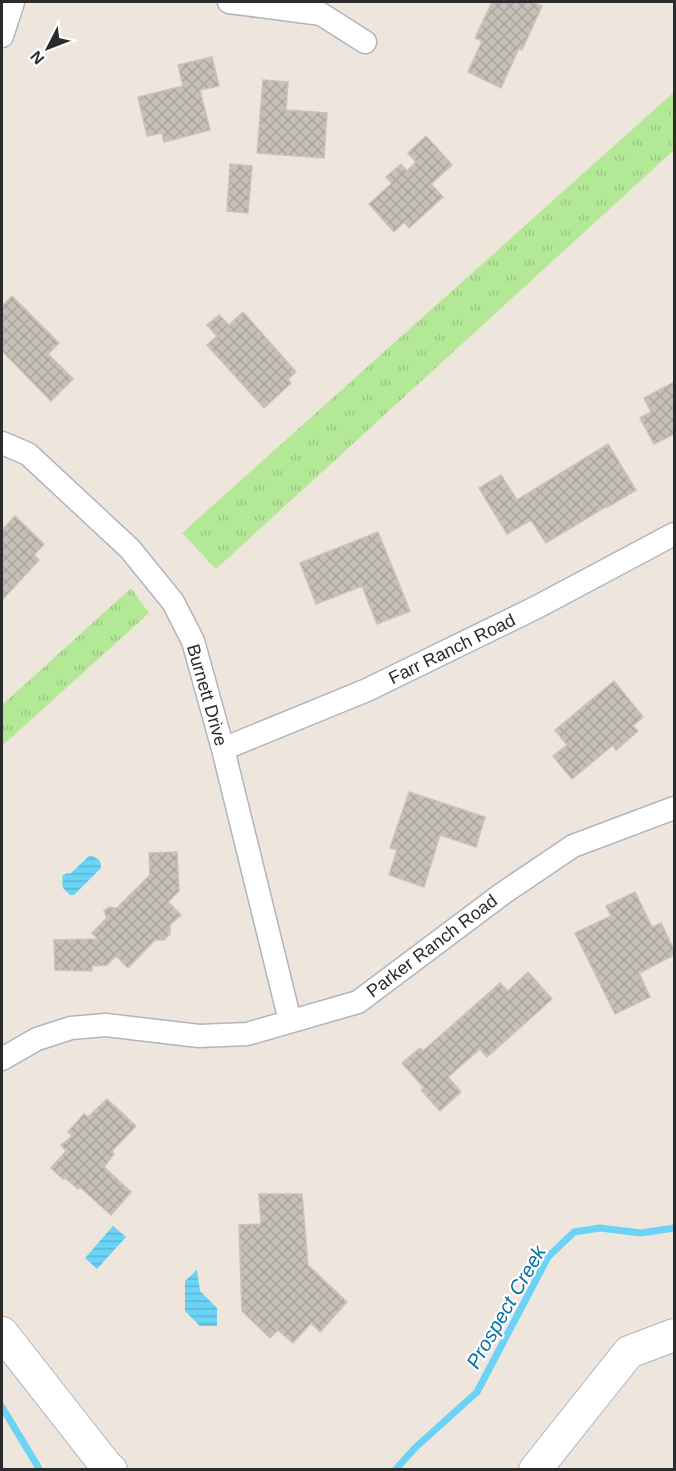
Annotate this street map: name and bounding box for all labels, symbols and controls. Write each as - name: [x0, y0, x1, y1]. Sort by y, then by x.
- north arrow: [18, 18, 78, 78]
- text: N: [27, 48, 47, 68]
- street label: Farr Ranch Road: [386, 610, 518, 688]
- street label: Burnett Drive: [183, 642, 231, 748]
- street label: Parker Ranch Road: [363, 890, 501, 1002]
- water label: Prospect Creek: [462, 1241, 550, 1372]

